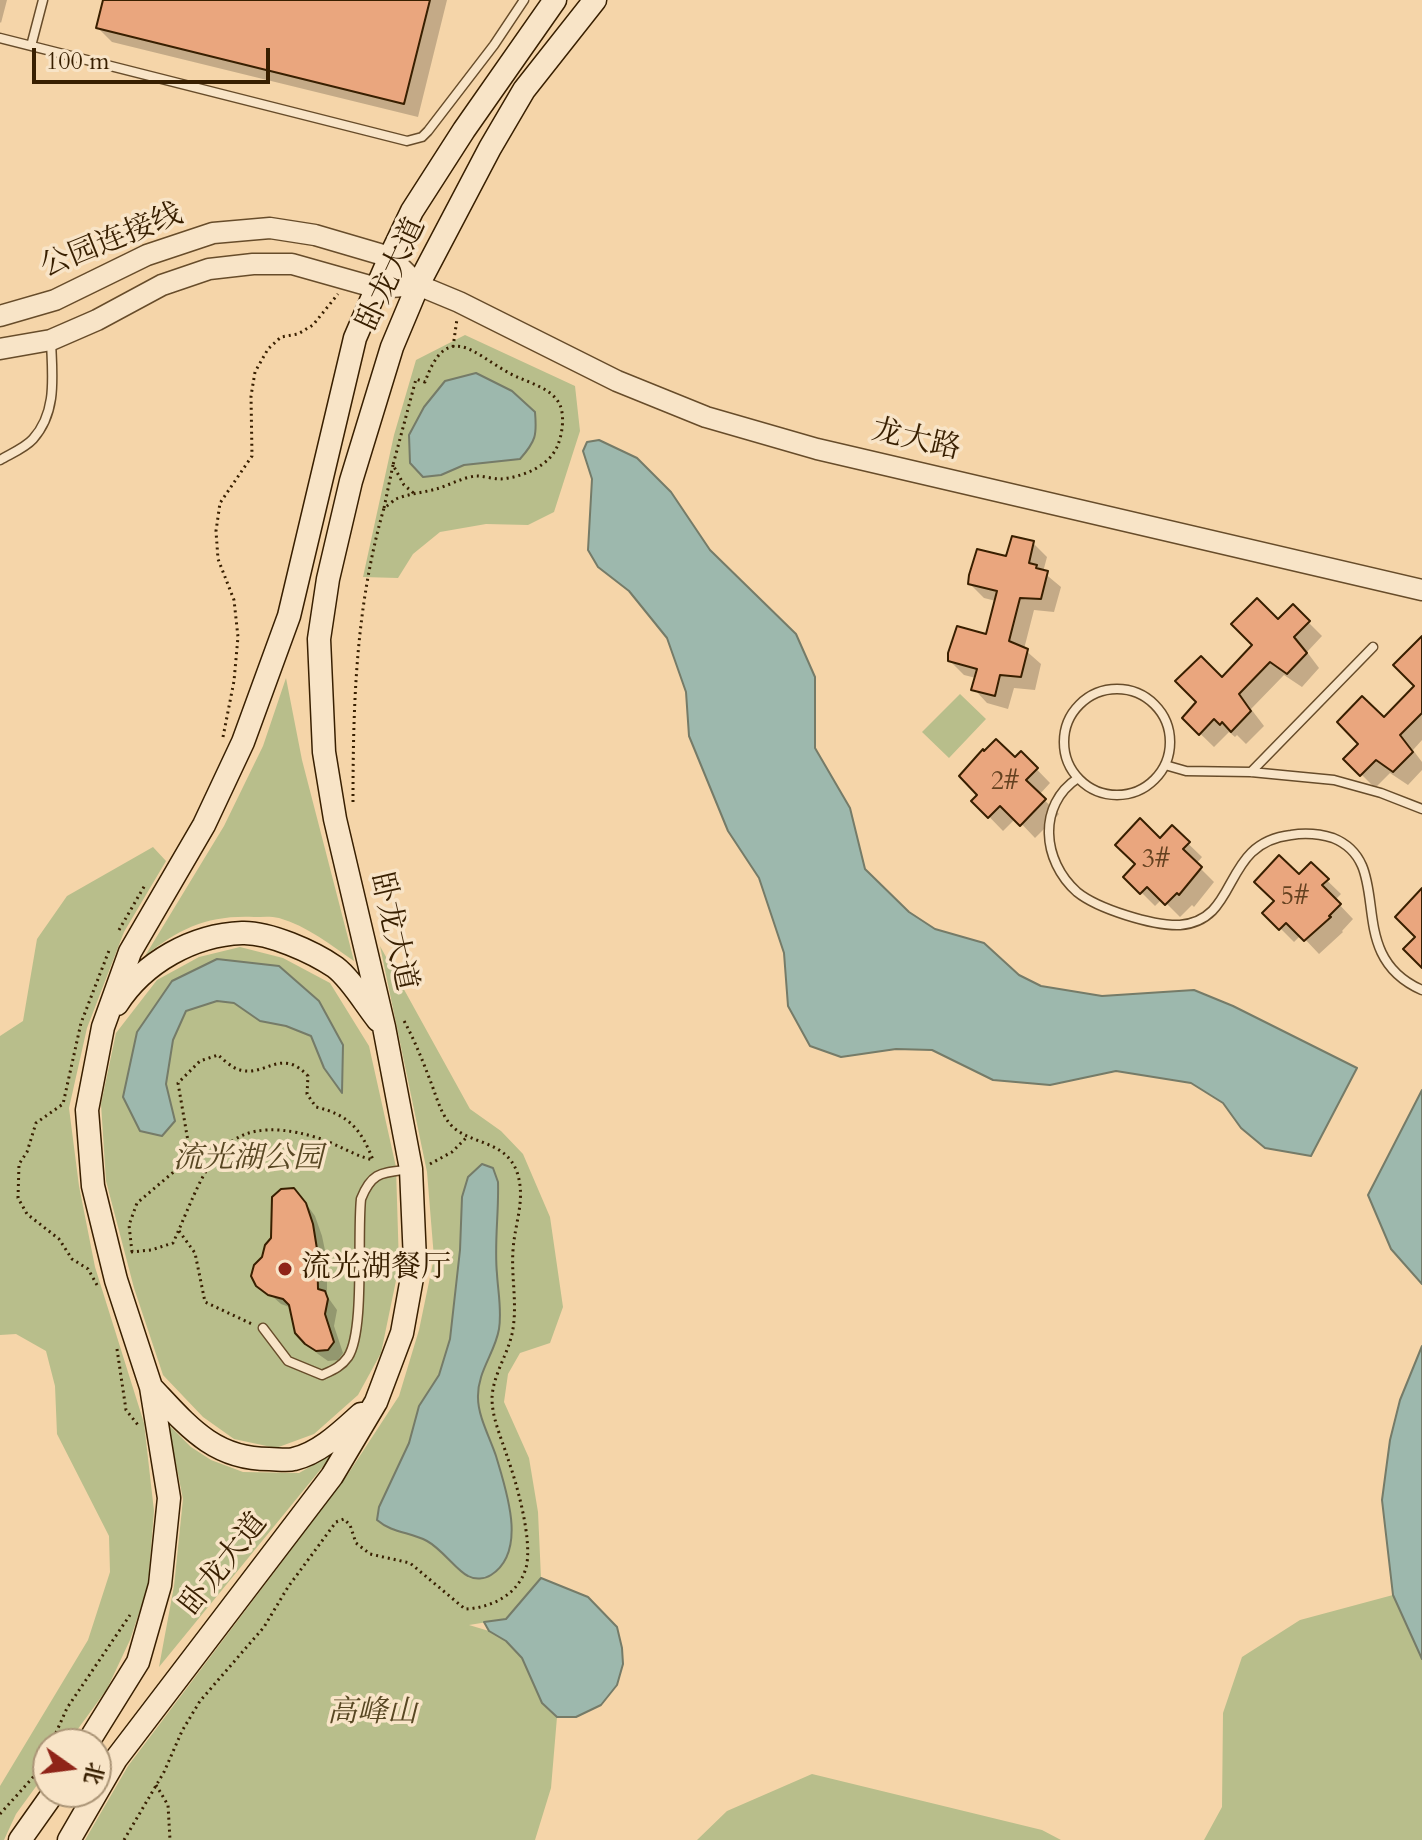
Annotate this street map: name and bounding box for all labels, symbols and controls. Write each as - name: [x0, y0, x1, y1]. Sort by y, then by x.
- scale bar: [36, 32, 274, 82]
- text: 100 m: [46, 45, 110, 78]
- street label: 公园连接线: [36, 197, 188, 287]
- street label: 卧龙大道: [351, 213, 435, 337]
- street label: 龙大路: [868, 413, 964, 469]
- house number: 2#: [991, 767, 1019, 799]
- house number: 3#: [1142, 845, 1170, 877]
- street label: 卧龙大道: [361, 869, 423, 995]
- house number: 5#: [1281, 882, 1309, 914]
- park label: 流光湖公园: [173, 1142, 323, 1178]
- place label: 流光湖餐厅: [301, 1251, 451, 1287]
- marker: 流光湖餐厅: [276, 1260, 294, 1278]
- street label: 卧龙大道: [174, 1507, 276, 1623]
- park label: 高峰山: [327, 1696, 417, 1732]
- north arrow: [32, 1728, 112, 1808]
- text: 北: [76, 1759, 111, 1788]

